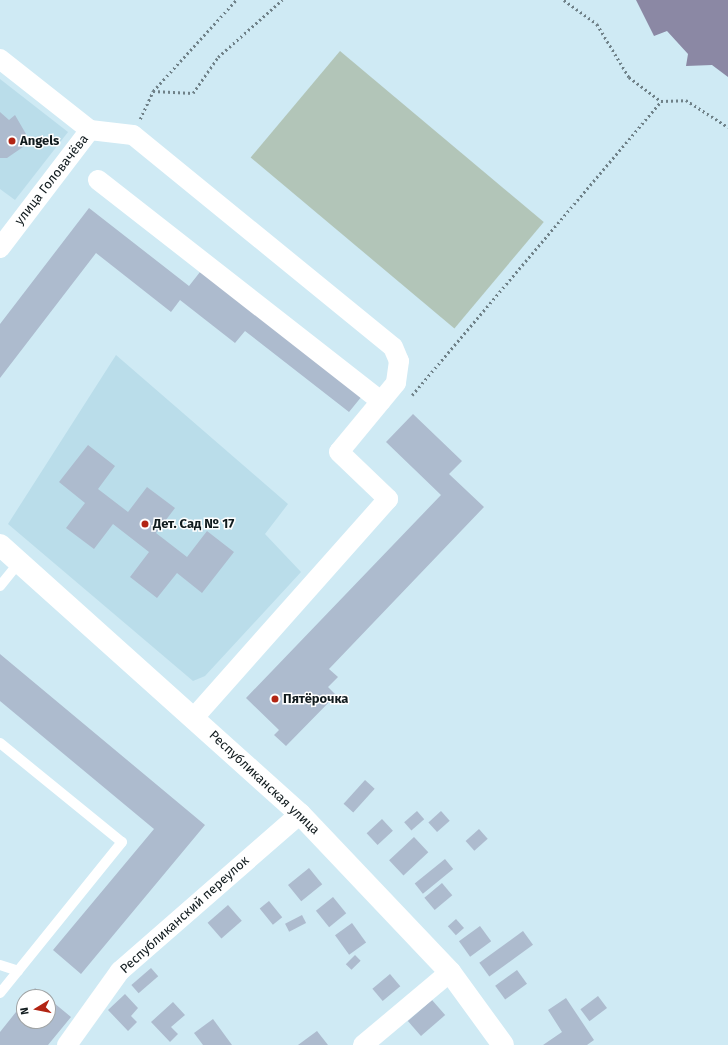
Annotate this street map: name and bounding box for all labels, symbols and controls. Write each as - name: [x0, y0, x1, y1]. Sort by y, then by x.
- street label: улица Головачёва: [12, 132, 92, 228]
- place label: Angels: [20, 133, 59, 149]
- marker: Angels: [7, 136, 17, 146]
- place label: Дет. Сад № 17: [153, 516, 234, 532]
- marker: Дет. Сад № 17: [140, 519, 150, 529]
- place label: Пятёрочка: [283, 691, 348, 707]
- marker: Пятёрочка: [270, 694, 280, 704]
- street label: Республиканская улица: [206, 728, 322, 838]
- street label: Республиканский переулок: [117, 853, 253, 977]
- north arrow: [16, 989, 56, 1029]
- text: N: [18, 1006, 32, 1016]

